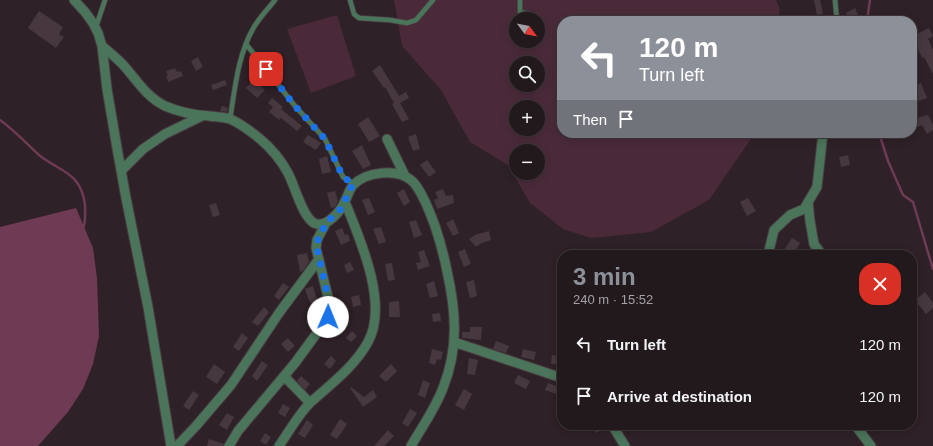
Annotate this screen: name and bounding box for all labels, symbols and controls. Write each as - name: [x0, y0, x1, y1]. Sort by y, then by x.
- north arrow: [509, 12, 545, 48]
- map controls: [509, 12, 545, 180]
- icon: left: [573, 32, 625, 84]
- text: 120 m: [639, 32, 718, 63]
- pin: [249, 52, 283, 86]
- button: search: [509, 56, 545, 92]
- icon: arrive: [255, 58, 277, 80]
- text: Turn left: [639, 65, 704, 85]
- button: +: [509, 100, 545, 136]
- icon: arrive: [615, 108, 637, 130]
- text: Then: [573, 111, 607, 128]
- button: −: [509, 144, 545, 180]
- text: 3 min: [573, 263, 636, 290]
- button: close: [859, 263, 901, 305]
- text: 240 m · 15:52: [573, 292, 653, 307]
- position arrow: [307, 296, 349, 338]
- icon: left: [573, 333, 595, 355]
- text: Turn left: [607, 336, 666, 353]
- text: 120 m: [859, 336, 901, 353]
- icon: arrive: [573, 385, 595, 407]
- text: Arrive at destination: [607, 388, 752, 405]
- text: 120 m: [859, 388, 901, 405]

